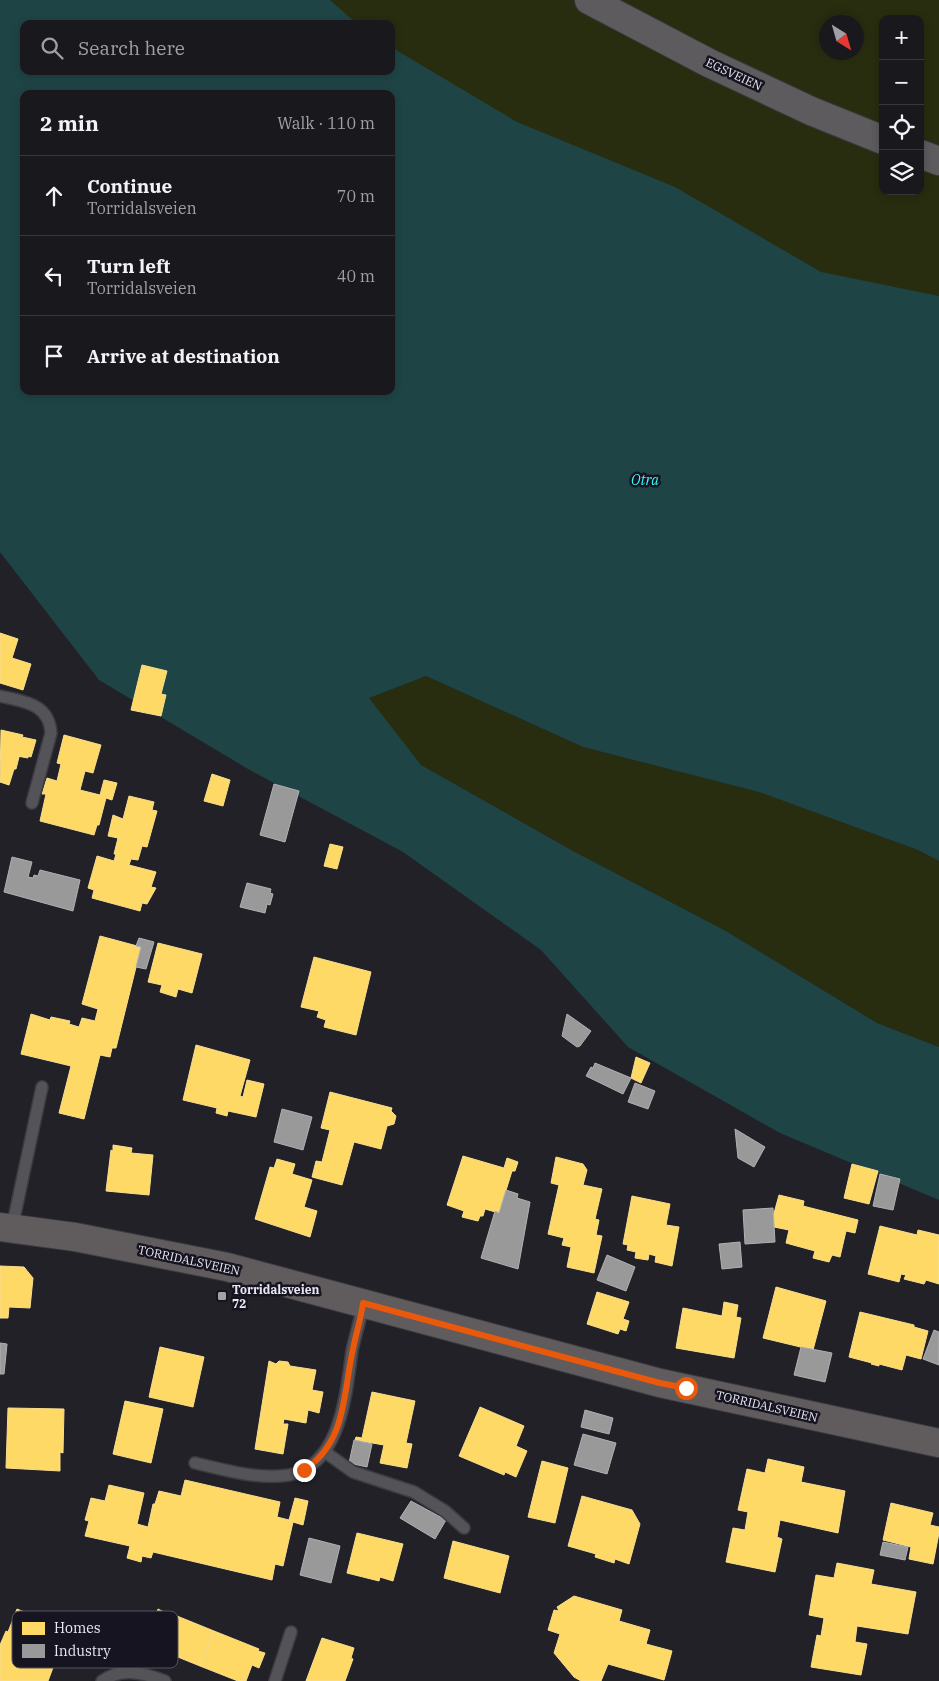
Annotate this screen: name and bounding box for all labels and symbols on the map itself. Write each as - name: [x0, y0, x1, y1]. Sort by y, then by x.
- north arrow: [819, 15, 864, 60]
- street label: EGSVEIEN: [704, 54, 764, 94]
- water label: Otra: [631, 471, 659, 489]
- street label: TORRIDALSVEIEN: [137, 1242, 241, 1278]
- place label: Torridalsveien 72: [232, 1282, 319, 1311]
- marker: Torridalsveien 72: [216, 1290, 228, 1302]
- route start: [675, 1377, 698, 1400]
- street label: TORRIDALSVEIEN: [715, 1387, 819, 1425]
- route end: [293, 1459, 316, 1482]
- legend: [12, 1611, 178, 1668]
- text: Homes: [54, 1619, 101, 1637]
- text: Industry: [54, 1642, 111, 1660]

